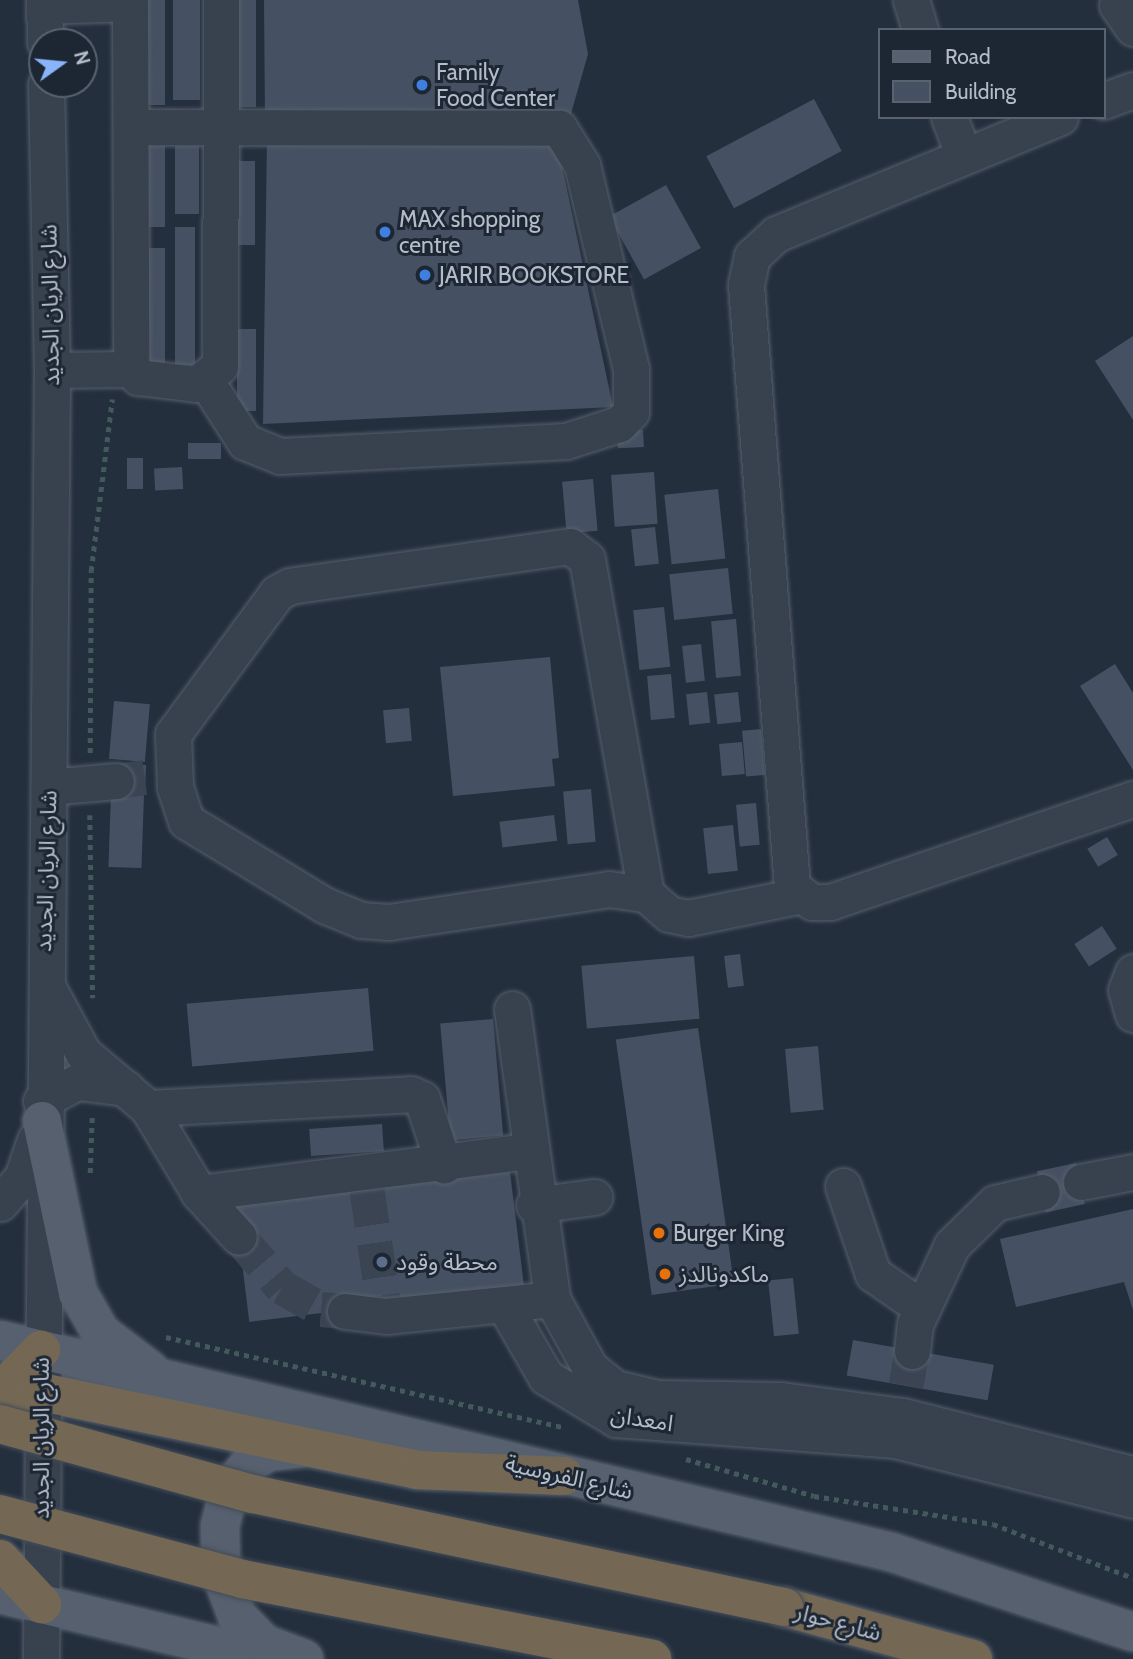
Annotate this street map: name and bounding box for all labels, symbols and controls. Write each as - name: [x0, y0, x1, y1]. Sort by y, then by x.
- north arrow: [28, 28, 98, 98]
- legend: [878, 28, 1105, 119]
- text: Road: [945, 44, 991, 69]
- text: N: [69, 48, 95, 67]
- place label: Family Food Center: [436, 58, 555, 112]
- marker: Family Food Center: [414, 77, 430, 93]
- text: Building: [945, 79, 1016, 104]
- place label: MAX shopping centre: [399, 205, 540, 259]
- street label: شارع الريان الجديد: [35, 224, 65, 386]
- marker: MAX shopping centre: [377, 224, 393, 240]
- place label: JARIR BOOKSTORE: [439, 261, 629, 289]
- marker: JARIR BOOKSTORE: [417, 267, 433, 283]
- street label: شارع الريان الجديد: [29, 790, 63, 952]
- place label: Burger King: [673, 1219, 784, 1247]
- marker: Burger King: [651, 1225, 667, 1241]
- place label: محطة وقود: [396, 1248, 498, 1276]
- marker: محطة وقود: [374, 1254, 390, 1270]
- place label: ماكدونالدز: [679, 1260, 769, 1288]
- marker: ماكدونالدز: [657, 1266, 673, 1282]
- street label: شارع الريان الجديد: [27, 1357, 55, 1519]
- street label: امعدان: [609, 1400, 675, 1438]
- street label: شارع الفروسية: [503, 1449, 635, 1505]
- street label: شارع حوار: [792, 1597, 884, 1647]

